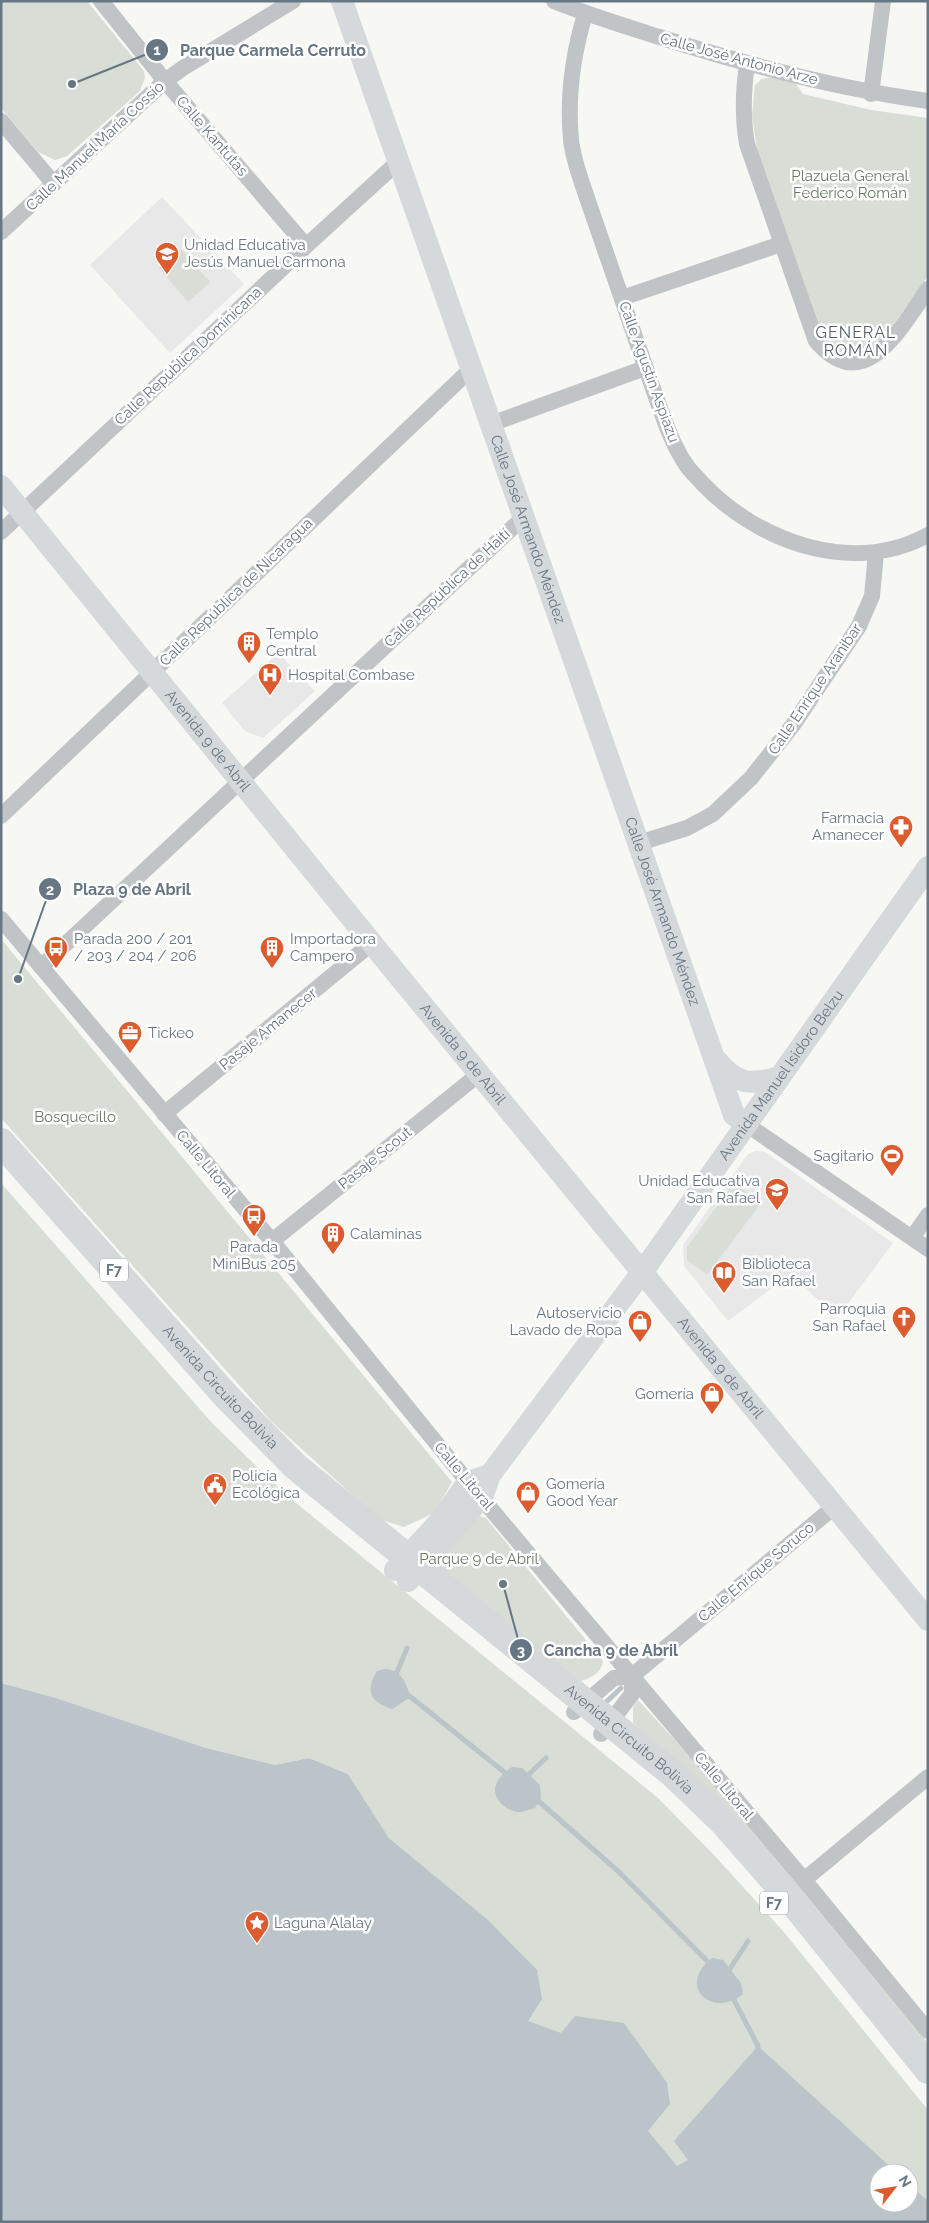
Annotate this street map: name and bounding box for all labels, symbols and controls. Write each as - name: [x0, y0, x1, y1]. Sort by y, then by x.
- street label: Calle José Antonio Arze: [658, 29, 820, 89]
- callout: Parque Carmela Cerruto: [145, 35, 376, 66]
- text: 1: [153, 41, 161, 59]
- text: Parque Carmela Cerruto: [180, 41, 366, 60]
- street label: Calle Manuel María Cossío: [22, 77, 168, 215]
- street label: Calle Kantutas: [172, 92, 252, 180]
- park label: Plazuela General Federico Román: [791, 167, 910, 202]
- place label: Unidad Educativa Jesús Manuel Carmona: [184, 236, 346, 271]
- school or university icon: Unidad Educativa Jesús Manuel Carmona: [154, 241, 180, 275]
- street label: Calle República Dominicana: [111, 283, 265, 429]
- street label: Calle Agustín Aspiazu: [615, 299, 683, 445]
- district label: GENERAL ROMÁN: [816, 323, 896, 360]
- street label: Calle José Armando Méndez: [486, 433, 569, 626]
- street label: Calle República de Nicaragua: [156, 514, 316, 670]
- street label: Calle República de Haití: [380, 525, 514, 651]
- street label: Calle Enrique Aranibar: [764, 619, 866, 758]
- place label: Templo Central: [266, 625, 318, 660]
- building icon: Templo Central: [236, 630, 262, 664]
- hospital icon: Hospital Combase: [257, 662, 283, 696]
- place label: Hospital Combase: [288, 666, 415, 684]
- street label: Avenida 9 de Abril: [161, 686, 255, 796]
- place label: Farmacia Amanecer: [812, 809, 885, 844]
- pharmacy icon: Farmacia Amanecer: [888, 814, 914, 848]
- street label: Calle José Armando Méndez: [621, 815, 704, 1008]
- callout: Plaza 9 de Abril: [38, 874, 201, 905]
- text: Plaza 9 de Abril: [73, 880, 192, 899]
- text: 2: [46, 881, 54, 899]
- place label: Parada 200 / 201 / 203 / 204 / 206: [74, 930, 197, 965]
- place label: Importadora Campero: [290, 930, 376, 965]
- bus stop icon: Parada 200 / 201 / 203 / 204 / 206: [43, 935, 69, 969]
- building icon: Importadora Campero: [259, 935, 285, 969]
- street label: Pasaje Amanecer: [216, 984, 321, 1074]
- street label: Avenida Manuel Isidoro Belzu: [715, 986, 847, 1164]
- street label: Avenida 9 de Abril: [416, 1000, 510, 1109]
- office icon: Tickeo: [117, 1020, 143, 1054]
- place label: Tickeo: [148, 1024, 194, 1042]
- park label: Bosquecillo: [34, 1108, 116, 1126]
- street label: Pasaje Scout: [335, 1123, 415, 1193]
- street label: Calle Litoral: [173, 1127, 240, 1202]
- sports icon: Sagitario: [879, 1143, 905, 1177]
- place label: Sagitario: [814, 1147, 874, 1165]
- place label: Unidad Educativa San Rafael: [638, 1172, 761, 1207]
- school or university icon: Unidad Educativa San Rafael: [764, 1177, 790, 1211]
- bus stop icon: Parada MiniBus 205: [241, 1203, 267, 1237]
- building icon: Calaminas: [320, 1221, 346, 1255]
- place label: Calaminas: [350, 1225, 422, 1243]
- place label: Parada MiniBus 205: [212, 1238, 296, 1273]
- place label: Biblioteca San Rafael: [742, 1255, 817, 1290]
- road number: F7: [100, 1258, 128, 1282]
- library icon: Biblioteca San Rafael: [711, 1260, 737, 1294]
- place label: Parroquia San Rafael: [812, 1300, 887, 1335]
- place label: Autoservicio Lavado de Ropa: [509, 1304, 622, 1339]
- church icon: Parroquia San Rafael: [891, 1305, 917, 1339]
- shop icon: Autoservicio Lavado de Ropa: [627, 1309, 653, 1343]
- street label: Avenida 9 de Abril: [674, 1313, 768, 1423]
- street label: Avenida Circuito Bolivia: [159, 1322, 282, 1453]
- shop icon: Gomería: [699, 1381, 725, 1415]
- place label: Gomería: [635, 1385, 694, 1403]
- street label: Calle Litoral: [431, 1439, 498, 1514]
- place label: Policía Ecológica: [232, 1467, 300, 1502]
- public building icon: Policía Ecológica: [202, 1472, 228, 1506]
- place label: Gomería Good Year: [546, 1475, 619, 1510]
- shop icon: Gomería Good Year: [515, 1480, 541, 1514]
- street label: Calle Enrique Soruco: [694, 1518, 818, 1626]
- park label: Parque 9 de Abril: [419, 1550, 540, 1568]
- callout: Cancha 9 de Abril: [508, 1635, 688, 1666]
- text: Cancha 9 de Abril: [544, 1641, 679, 1660]
- text: 3: [517, 1642, 525, 1660]
- street label: Avenida Circuito Bolivia: [561, 1680, 697, 1798]
- street label: Calle Litoral: [691, 1749, 758, 1824]
- road number: F7: [760, 1892, 788, 1915]
- place icon: Laguna Alalay: [244, 1910, 270, 1944]
- place label: Laguna Alalay: [274, 1914, 372, 1932]
- north arrow: [869, 2163, 919, 2213]
- text: N: [896, 2173, 915, 2190]

